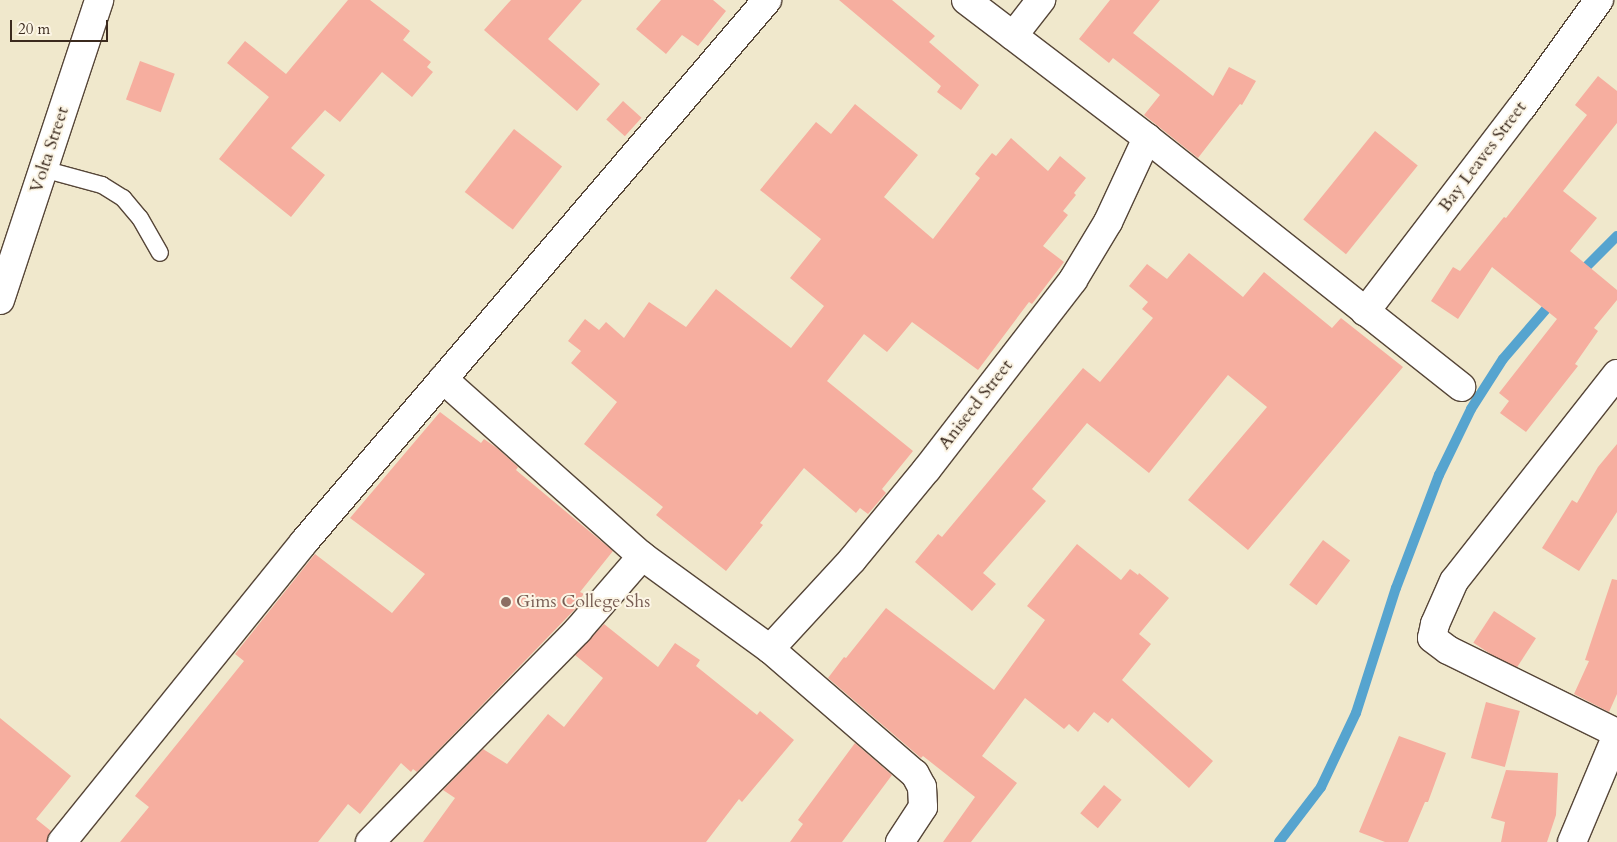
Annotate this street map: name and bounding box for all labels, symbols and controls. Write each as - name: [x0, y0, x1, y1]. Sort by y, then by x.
- scale bar: [12, 10, 110, 42]
- text: 20 m: [18, 19, 50, 39]
- street label: Bay Leaves Street: [1434, 98, 1532, 216]
- street label: Volta Street: [26, 104, 74, 196]
- street label: Aniseed Street: [934, 356, 1018, 454]
- place label: Gims College Shs: [516, 591, 650, 613]
- marker: Gims College Shs: [500, 596, 512, 608]

